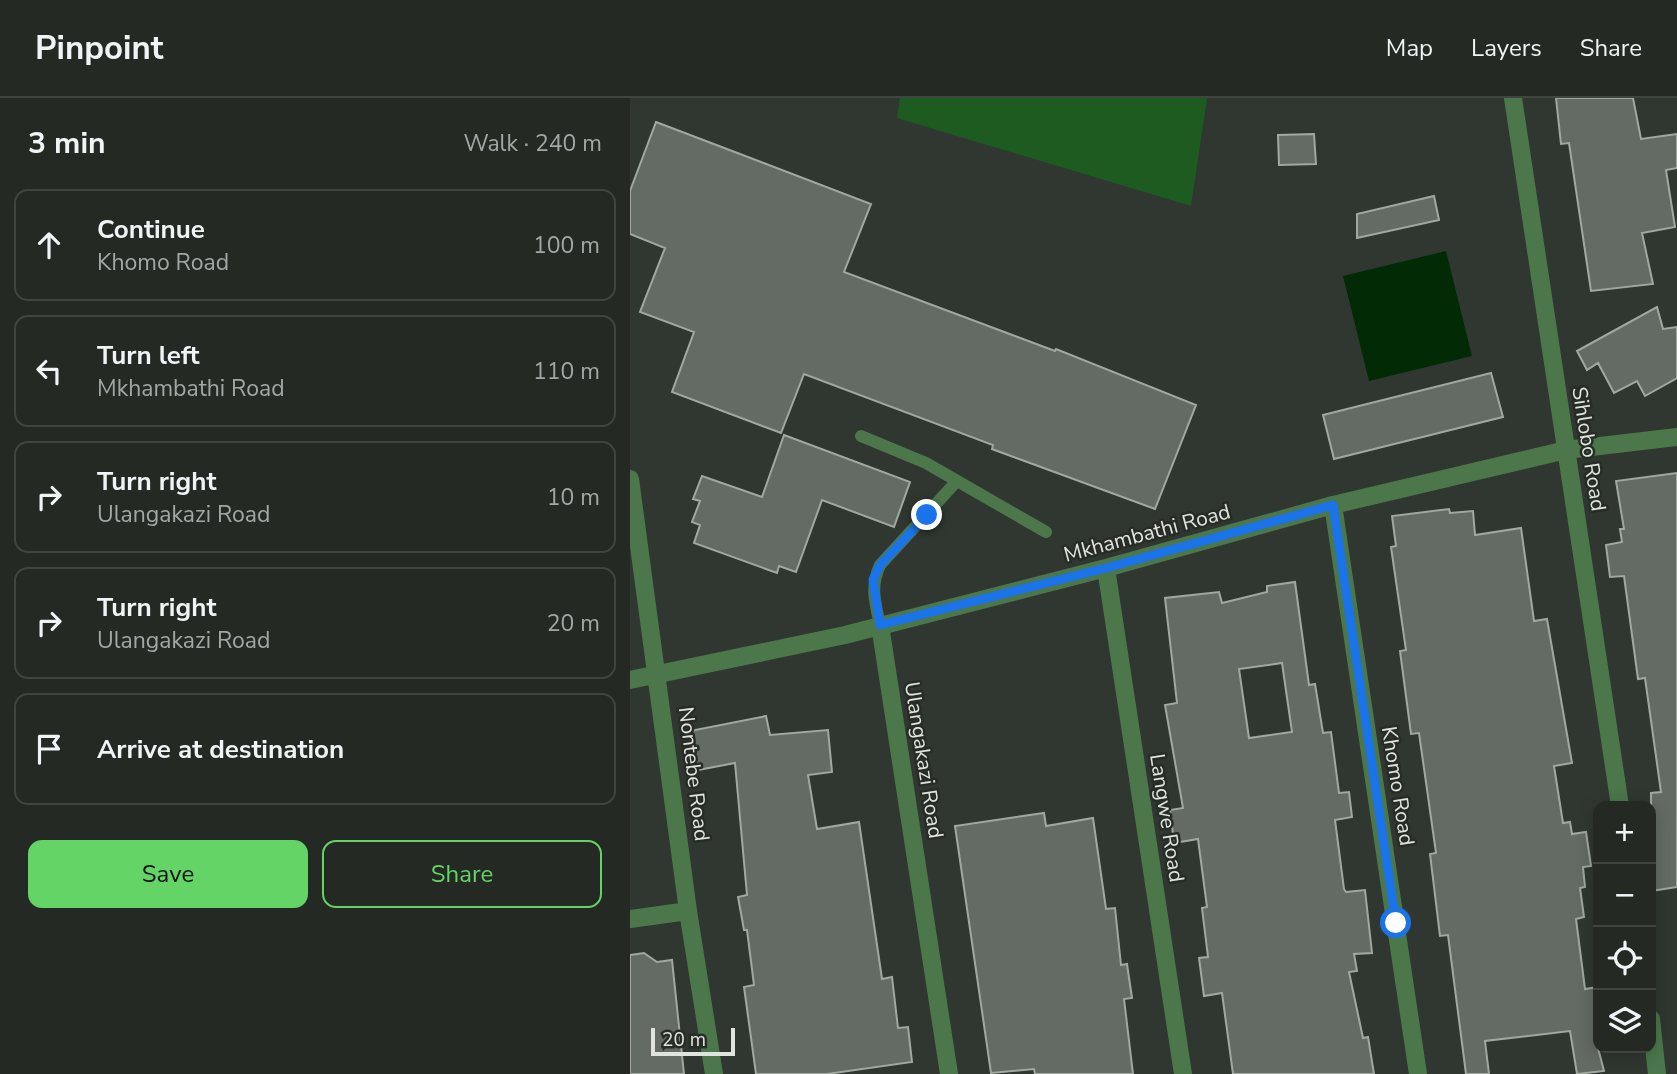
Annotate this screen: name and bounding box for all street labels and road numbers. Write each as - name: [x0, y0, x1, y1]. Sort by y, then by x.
- street label: Sihlobo Road: [1565, 385, 1613, 513]
- street label: Mkhambathi Road: [1061, 497, 1233, 569]
- street label: Ulangakazi Road: [898, 680, 950, 840]
- street label: Nontebe Road: [672, 705, 716, 843]
- street label: Khomo Road: [1375, 724, 1421, 848]
- street label: Langwe Road: [1143, 752, 1191, 884]

